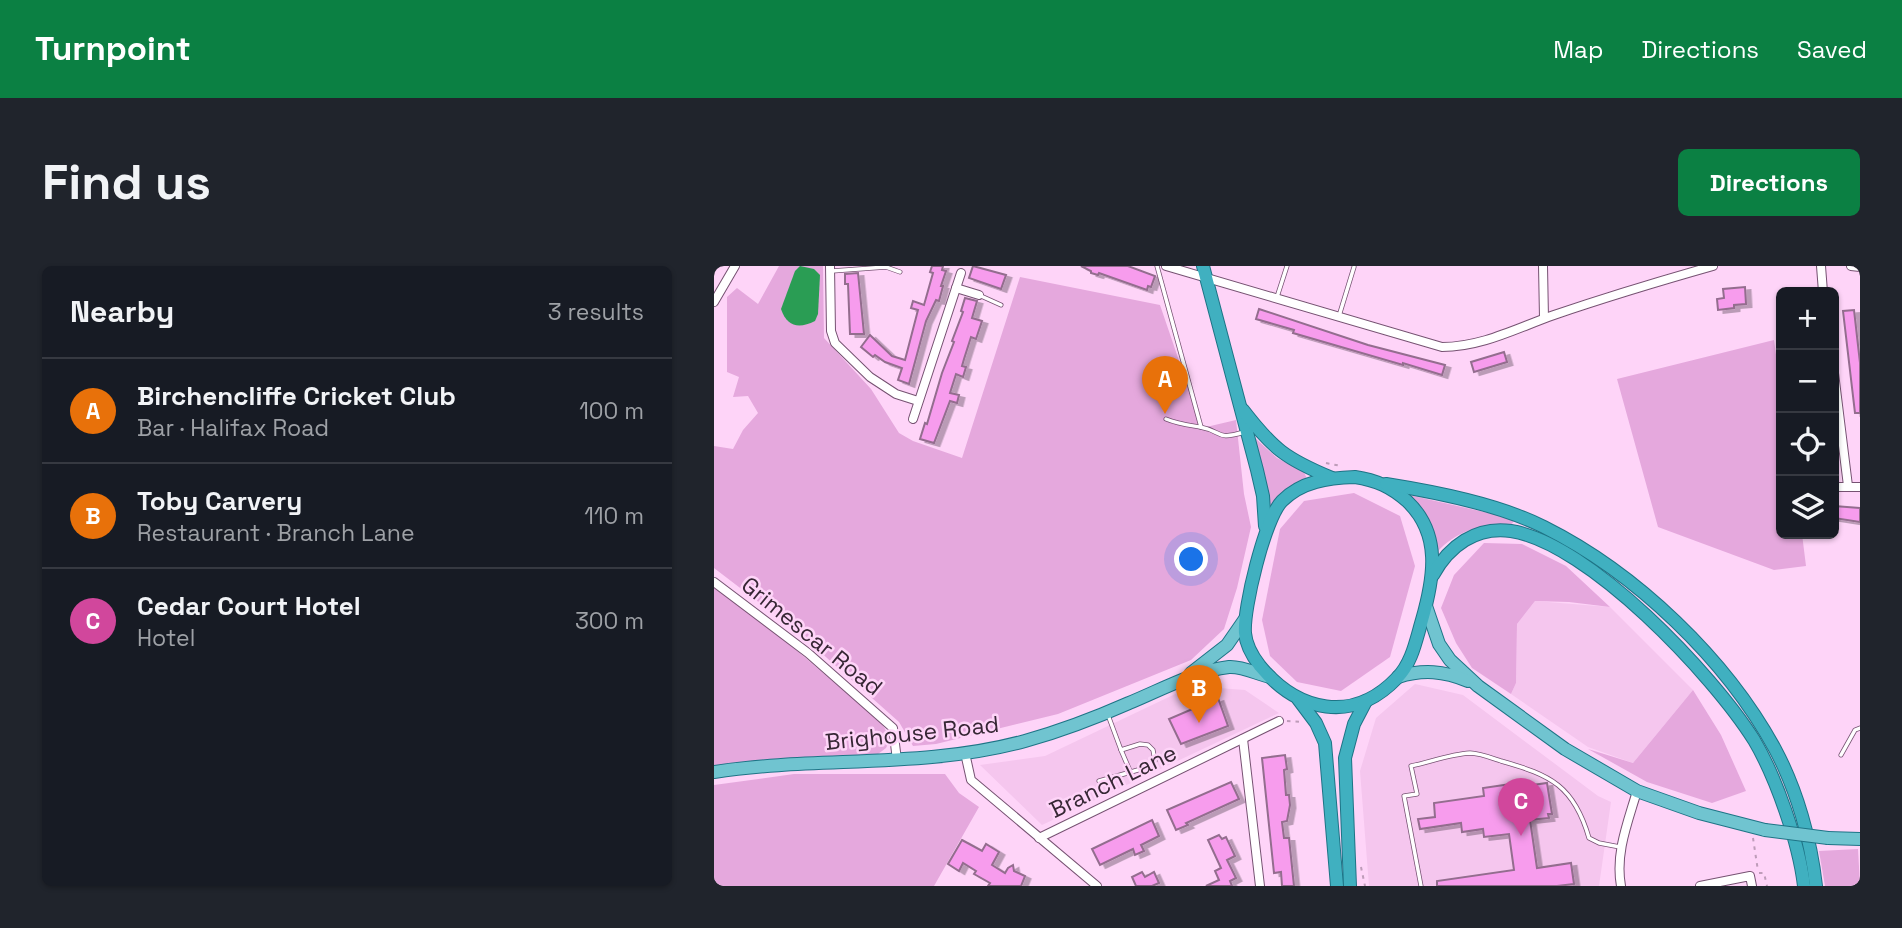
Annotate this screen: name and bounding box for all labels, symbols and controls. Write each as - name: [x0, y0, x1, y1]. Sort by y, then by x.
- text: Turnpoint: [35, 28, 191, 70]
- text: Map: [1553, 34, 1603, 65]
- text: Directions: [1641, 34, 1759, 65]
- text: Saved: [1797, 34, 1867, 65]
- button: Directions: [1678, 149, 1860, 216]
- text: Find us: [42, 151, 211, 213]
- map controls: [1776, 287, 1839, 539]
- button: +: [1776, 287, 1839, 350]
- text: Nearby: [70, 292, 174, 331]
- text: 3 results: [548, 297, 644, 327]
- button: −: [1776, 350, 1839, 413]
- pin: A: [1142, 356, 1188, 414]
- text: Birchencliffe Cricket Club: [137, 379, 456, 413]
- text: A: [86, 396, 100, 426]
- text: 100 m: [579, 396, 644, 426]
- text: Bar · Halifax Road: [137, 413, 329, 443]
- button: locate: [1776, 413, 1839, 476]
- button: layers: [1776, 476, 1839, 539]
- text: Toby Carvery: [137, 484, 302, 518]
- text: B: [85, 501, 101, 531]
- text: 110 m: [584, 501, 644, 531]
- text: Restaurant · Branch Lane: [137, 518, 415, 548]
- your location: [1174, 542, 1208, 576]
- street label: Grimescar Road: [735, 570, 889, 702]
- text: Cedar Court Hotel: [137, 589, 361, 623]
- text: C: [86, 606, 100, 636]
- text: 300 m: [575, 606, 644, 636]
- text: Hotel: [137, 623, 195, 653]
- pin: B: [1176, 665, 1222, 723]
- street label: Brighouse Road: [824, 709, 1000, 757]
- street label: Branch Lane: [1044, 737, 1182, 825]
- pin: C: [1498, 778, 1544, 836]

